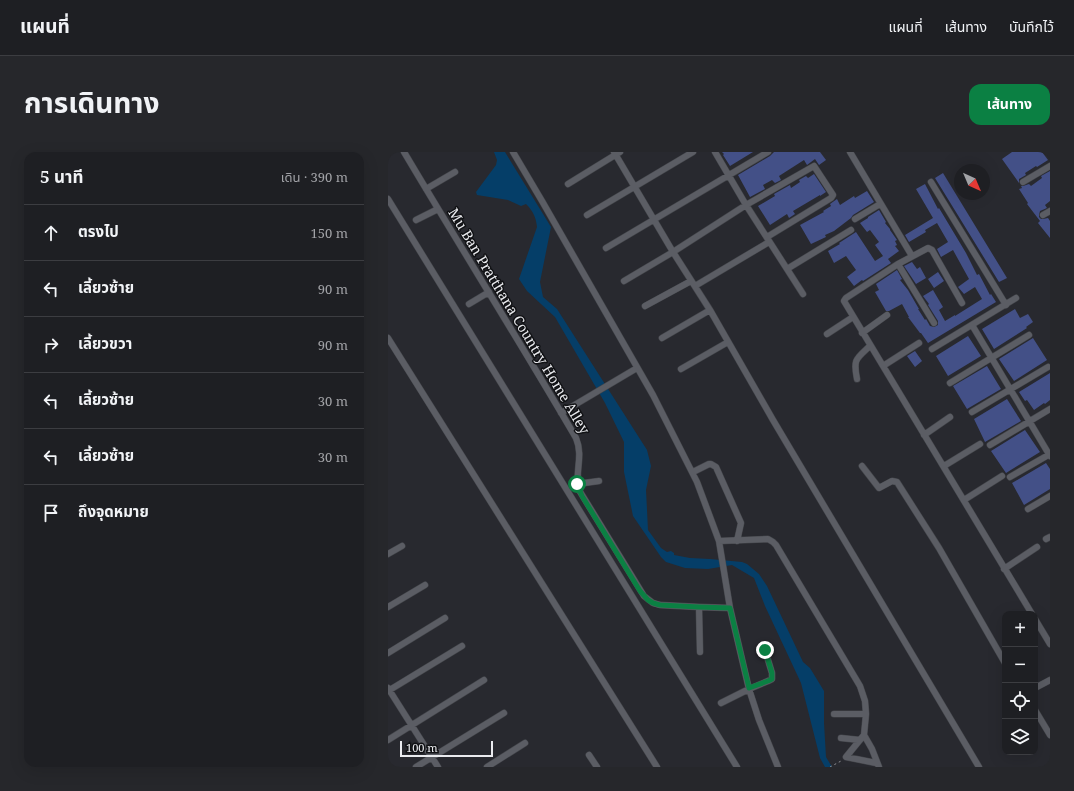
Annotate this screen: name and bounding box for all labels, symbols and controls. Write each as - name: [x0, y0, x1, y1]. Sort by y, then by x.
- text: แผนที่: [20, 13, 70, 39]
- text: แผนที่: [889, 17, 923, 36]
- text: เส้นทาง: [945, 17, 987, 36]
- text: บันทึกไว้: [1009, 17, 1054, 36]
- text: การเดินทาง: [24, 83, 159, 121]
- button: เส้นทาง: [969, 84, 1050, 125]
- north arrow: [954, 164, 990, 200]
- text: 5 นาที: [40, 165, 83, 188]
- text: เดิน · 390 m: [281, 168, 348, 186]
- street label: Mu Ban Pratthana Country Home Alley: [444, 204, 595, 437]
- text: ตรงไป: [78, 221, 119, 241]
- icon: ahead: [40, 222, 62, 244]
- text: 150 m: [311, 224, 348, 242]
- text: เลี้ยวซ้าย: [78, 277, 134, 297]
- icon: left: [40, 278, 62, 300]
- text: 90 m: [318, 280, 348, 298]
- text: เลี้ยวขวา: [78, 333, 132, 353]
- icon: right: [40, 334, 62, 356]
- text: 90 m: [318, 336, 348, 354]
- text: เลี้ยวซ้าย: [78, 389, 134, 409]
- icon: left: [40, 390, 62, 412]
- text: 30 m: [318, 392, 348, 410]
- text: เลี้ยวซ้าย: [78, 445, 134, 465]
- icon: left: [40, 446, 62, 468]
- text: 30 m: [318, 448, 348, 466]
- route start: [568, 475, 586, 493]
- text: ถึงจุดหมาย: [78, 501, 149, 521]
- icon: arrive: [40, 502, 62, 524]
- map controls: [1002, 611, 1038, 755]
- button: +: [1002, 611, 1038, 647]
- route end: [756, 641, 774, 659]
- button: −: [1002, 647, 1038, 683]
- button: locate: [1002, 683, 1038, 719]
- button: layers: [1002, 719, 1038, 755]
- scale bar: [400, 739, 493, 758]
- text: 100 m: [406, 740, 438, 755]

